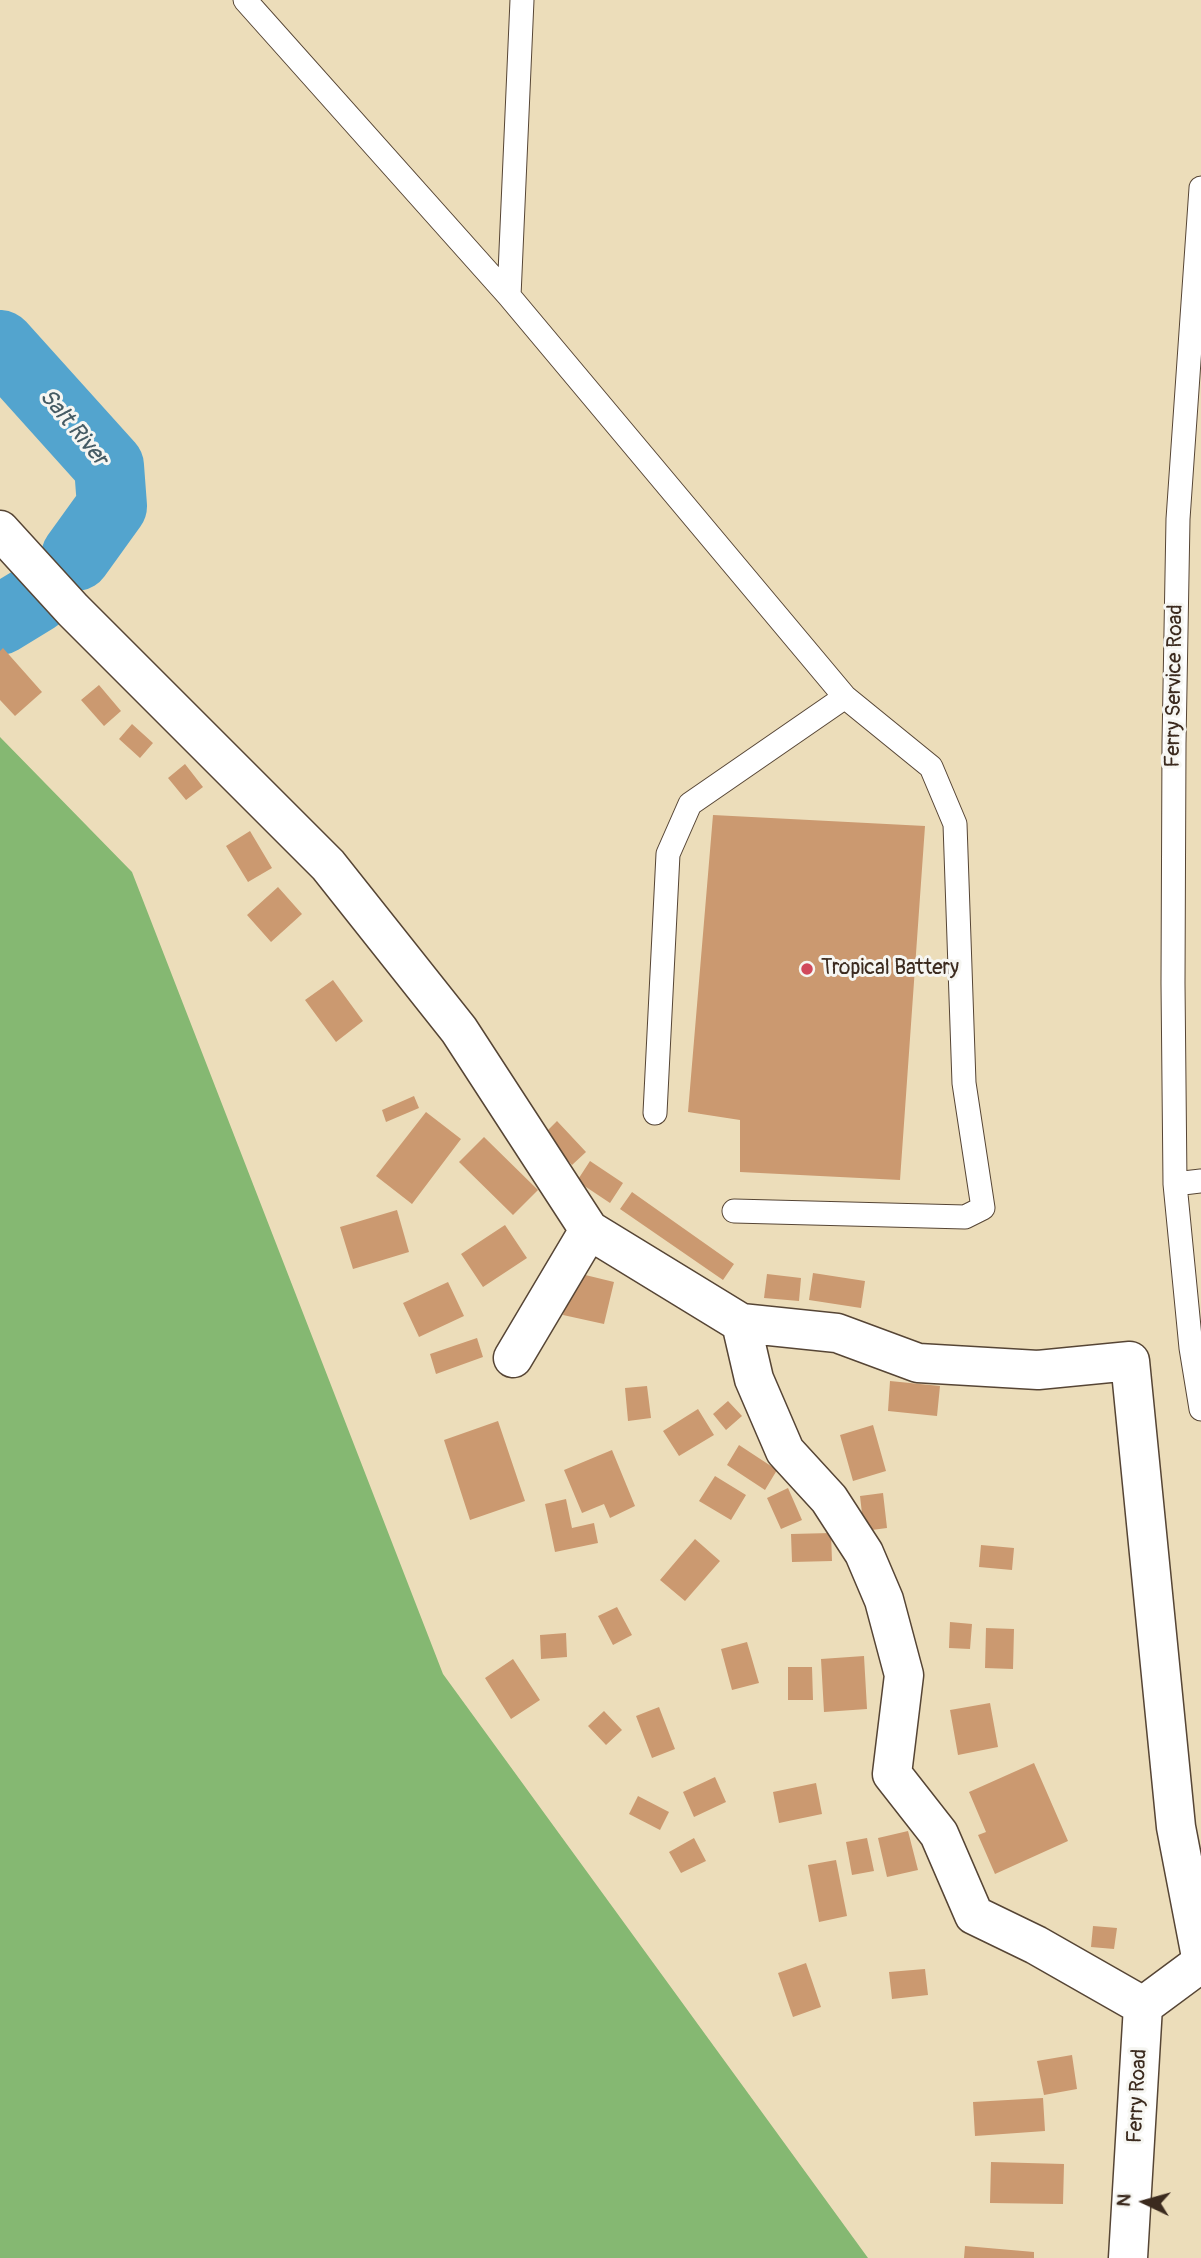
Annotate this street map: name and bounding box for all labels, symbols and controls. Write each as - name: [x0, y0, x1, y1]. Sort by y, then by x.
- water label: Salt River: [33, 384, 113, 472]
- street label: Ferry Service Road: [1161, 604, 1189, 768]
- place label: Tropical Battery: [821, 956, 959, 982]
- marker: Tropical Battery: [799, 961, 815, 977]
- street label: Ferry Road: [1123, 2048, 1153, 2144]
- north arrow: [1110, 2167, 1180, 2237]
- text: N: [1112, 2193, 1137, 2208]

